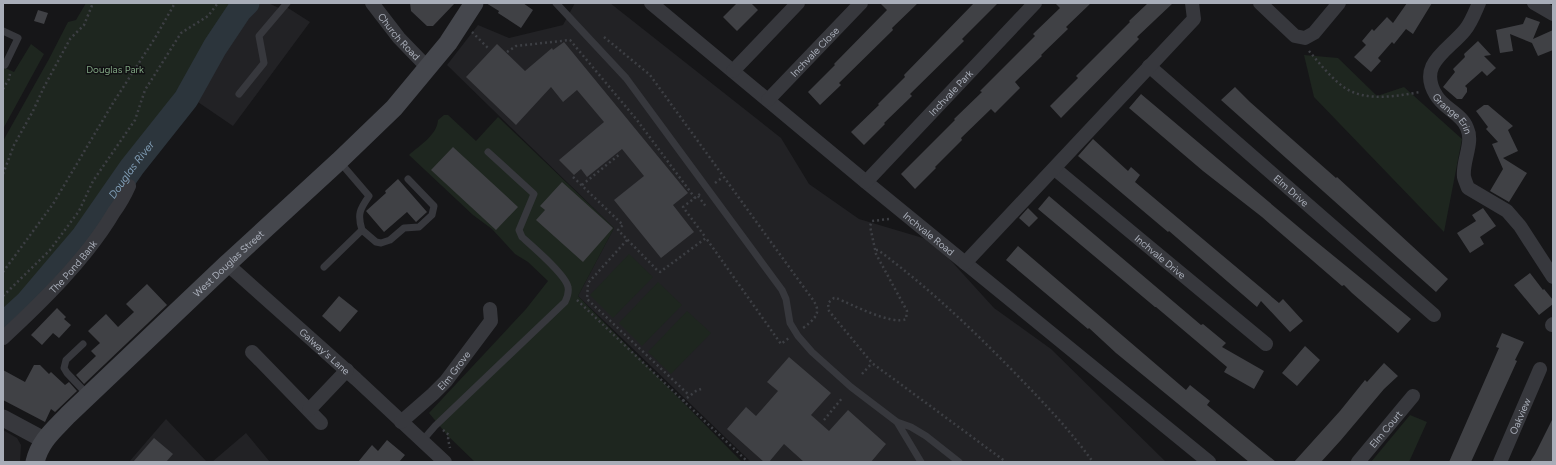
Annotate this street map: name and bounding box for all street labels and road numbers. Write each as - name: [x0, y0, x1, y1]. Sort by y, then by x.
- street label: Church Road: [375, 10, 423, 63]
- street label: Inchvale Close: [788, 24, 842, 80]
- street label: Inchvale Park: [926, 67, 976, 119]
- street label: Grange Erin: [1429, 91, 1475, 136]
- street label: Elm Drive: [1271, 172, 1312, 210]
- street label: Inchvale Road: [900, 209, 957, 259]
- street label: West Douglas Street: [190, 227, 267, 300]
- street label: Inchvale Drive: [1132, 232, 1189, 282]
- street label: The Pond Bank: [47, 238, 100, 296]
- street label: Galway's Lane: [296, 326, 353, 378]
- street label: Elm Grove: [435, 348, 474, 393]
- street label: Oakview: [1507, 396, 1534, 436]
- street label: Elm Court: [1367, 408, 1405, 451]

